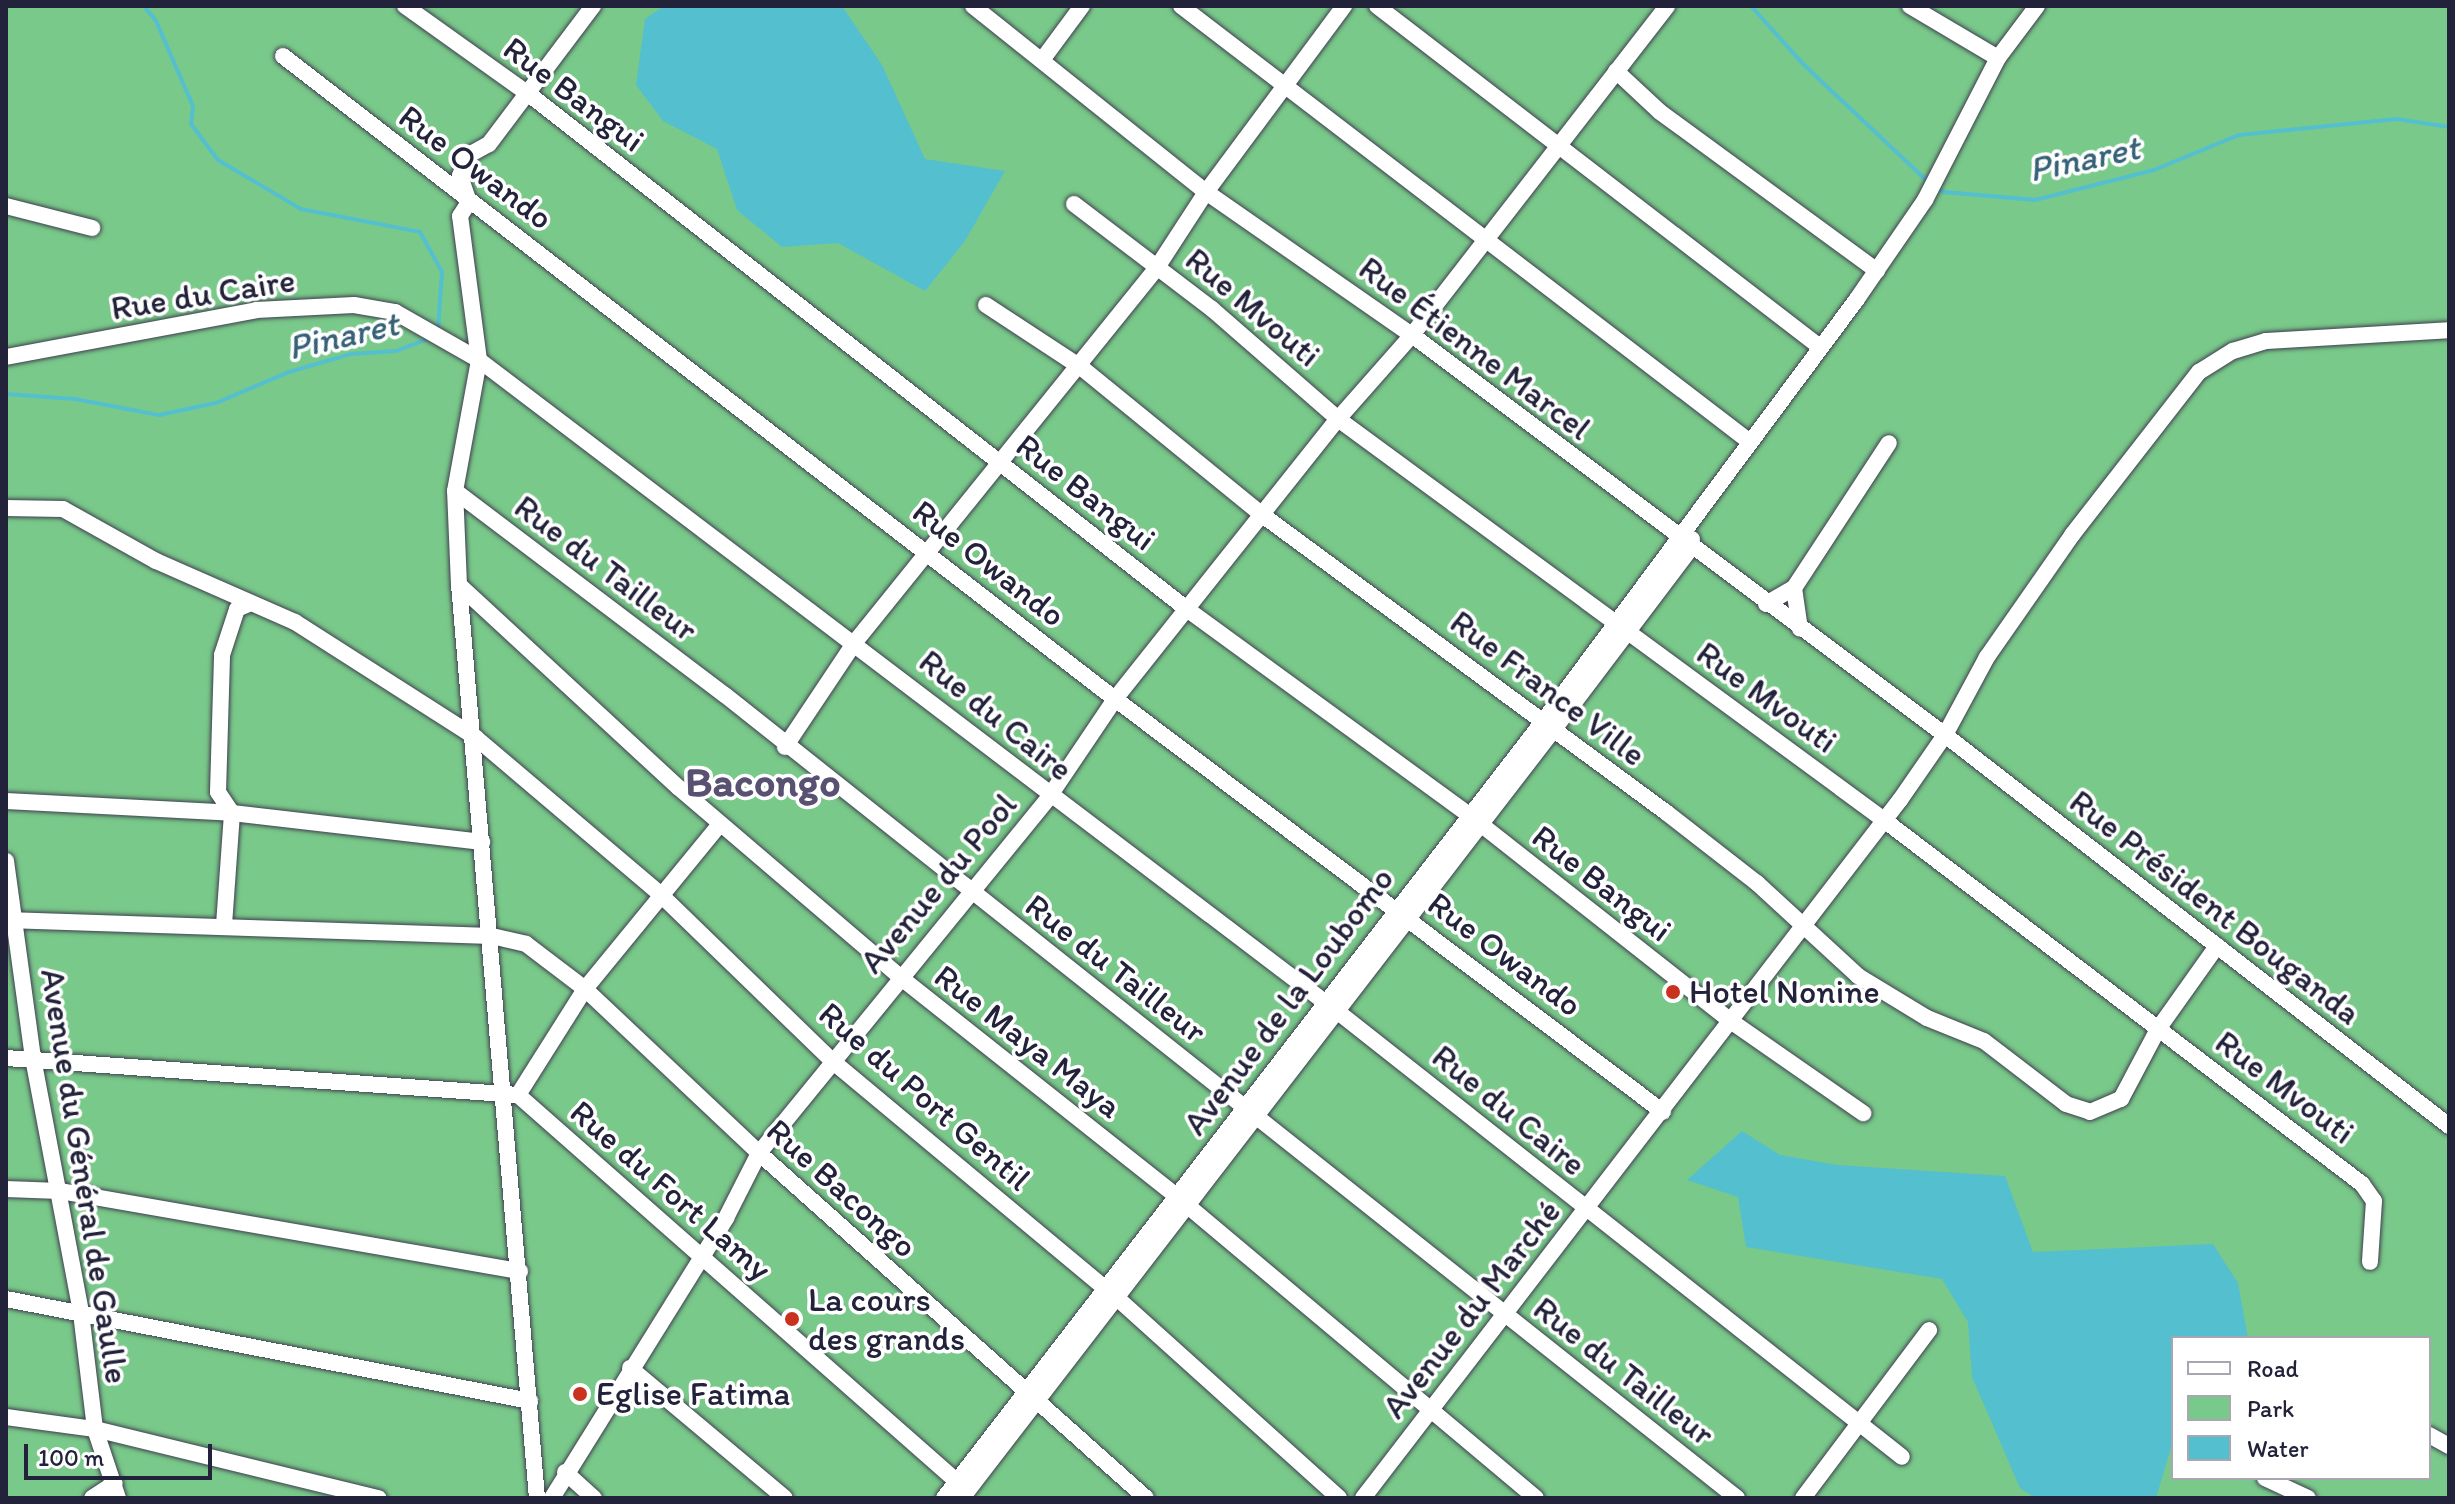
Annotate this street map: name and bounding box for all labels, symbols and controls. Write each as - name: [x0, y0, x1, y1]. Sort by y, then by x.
- street label: Rue Bangui: [495, 28, 653, 160]
- street label: Rue Owando: [391, 96, 561, 238]
- water label: Pinaret: [2025, 125, 2143, 191]
- street label: Rue Mvouti: [1178, 239, 1328, 375]
- street label: Rue Étienne Marcel: [1351, 247, 1599, 449]
- street label: Rue du Caire: [108, 259, 298, 329]
- water label: Pinaret: [283, 301, 403, 369]
- street label: Rue Bangui: [1008, 425, 1164, 559]
- street label: Rue du Tailleur: [507, 486, 705, 650]
- street label: Rue Owando: [905, 491, 1073, 635]
- street label: Rue France Ville: [1442, 601, 1654, 775]
- street label: Rue Mvouti: [1689, 633, 1845, 761]
- street label: Rue du Caire: [911, 640, 1081, 790]
- district label: Bacongo: [685, 757, 841, 807]
- street label: Rue Président Bouganda: [2062, 781, 2368, 1033]
- street label: Avenue du Pool: [851, 785, 1025, 981]
- street label: Rue Bangui: [1524, 816, 1680, 950]
- street label: Avenue de la Loubomo: [1174, 859, 1402, 1143]
- street label: Rue Owando: [1420, 883, 1590, 1025]
- street label: Rue du Tailleur: [1017, 885, 1215, 1051]
- street label: Rue Maya Maya: [927, 956, 1129, 1126]
- street label: Avenue du Général de Gaulle: [32, 965, 138, 1387]
- place label: Hotel Nonine: [1689, 972, 1879, 1012]
- marker: Hotel Nonine: [1664, 983, 1682, 1001]
- street label: Rue du Port Gentil: [811, 993, 1039, 1199]
- street label: Rue Mvouti: [2208, 1022, 2362, 1152]
- street label: Rue du Caire: [1424, 1035, 1594, 1185]
- street label: Rue du Fort Lamy: [561, 1091, 781, 1289]
- street label: Rue Bacongo: [758, 1110, 926, 1266]
- street label: Avenue du Marché: [1373, 1191, 1569, 1427]
- place label: La cours des grands: [808, 1279, 967, 1358]
- street label: Rue du Tailleur: [1525, 1288, 1723, 1454]
- marker: La cours des grands: [783, 1310, 801, 1328]
- legend: [2171, 1336, 2431, 1480]
- text: Road: [2247, 1354, 2299, 1383]
- place label: Eglise Fatima: [596, 1374, 790, 1414]
- marker: Eglise Fatima: [571, 1385, 589, 1403]
- text: Park: [2247, 1394, 2294, 1423]
- scale bar: [28, 1428, 216, 1478]
- text: Water: [2247, 1434, 2309, 1463]
- text: 100 m: [38, 1443, 104, 1472]

